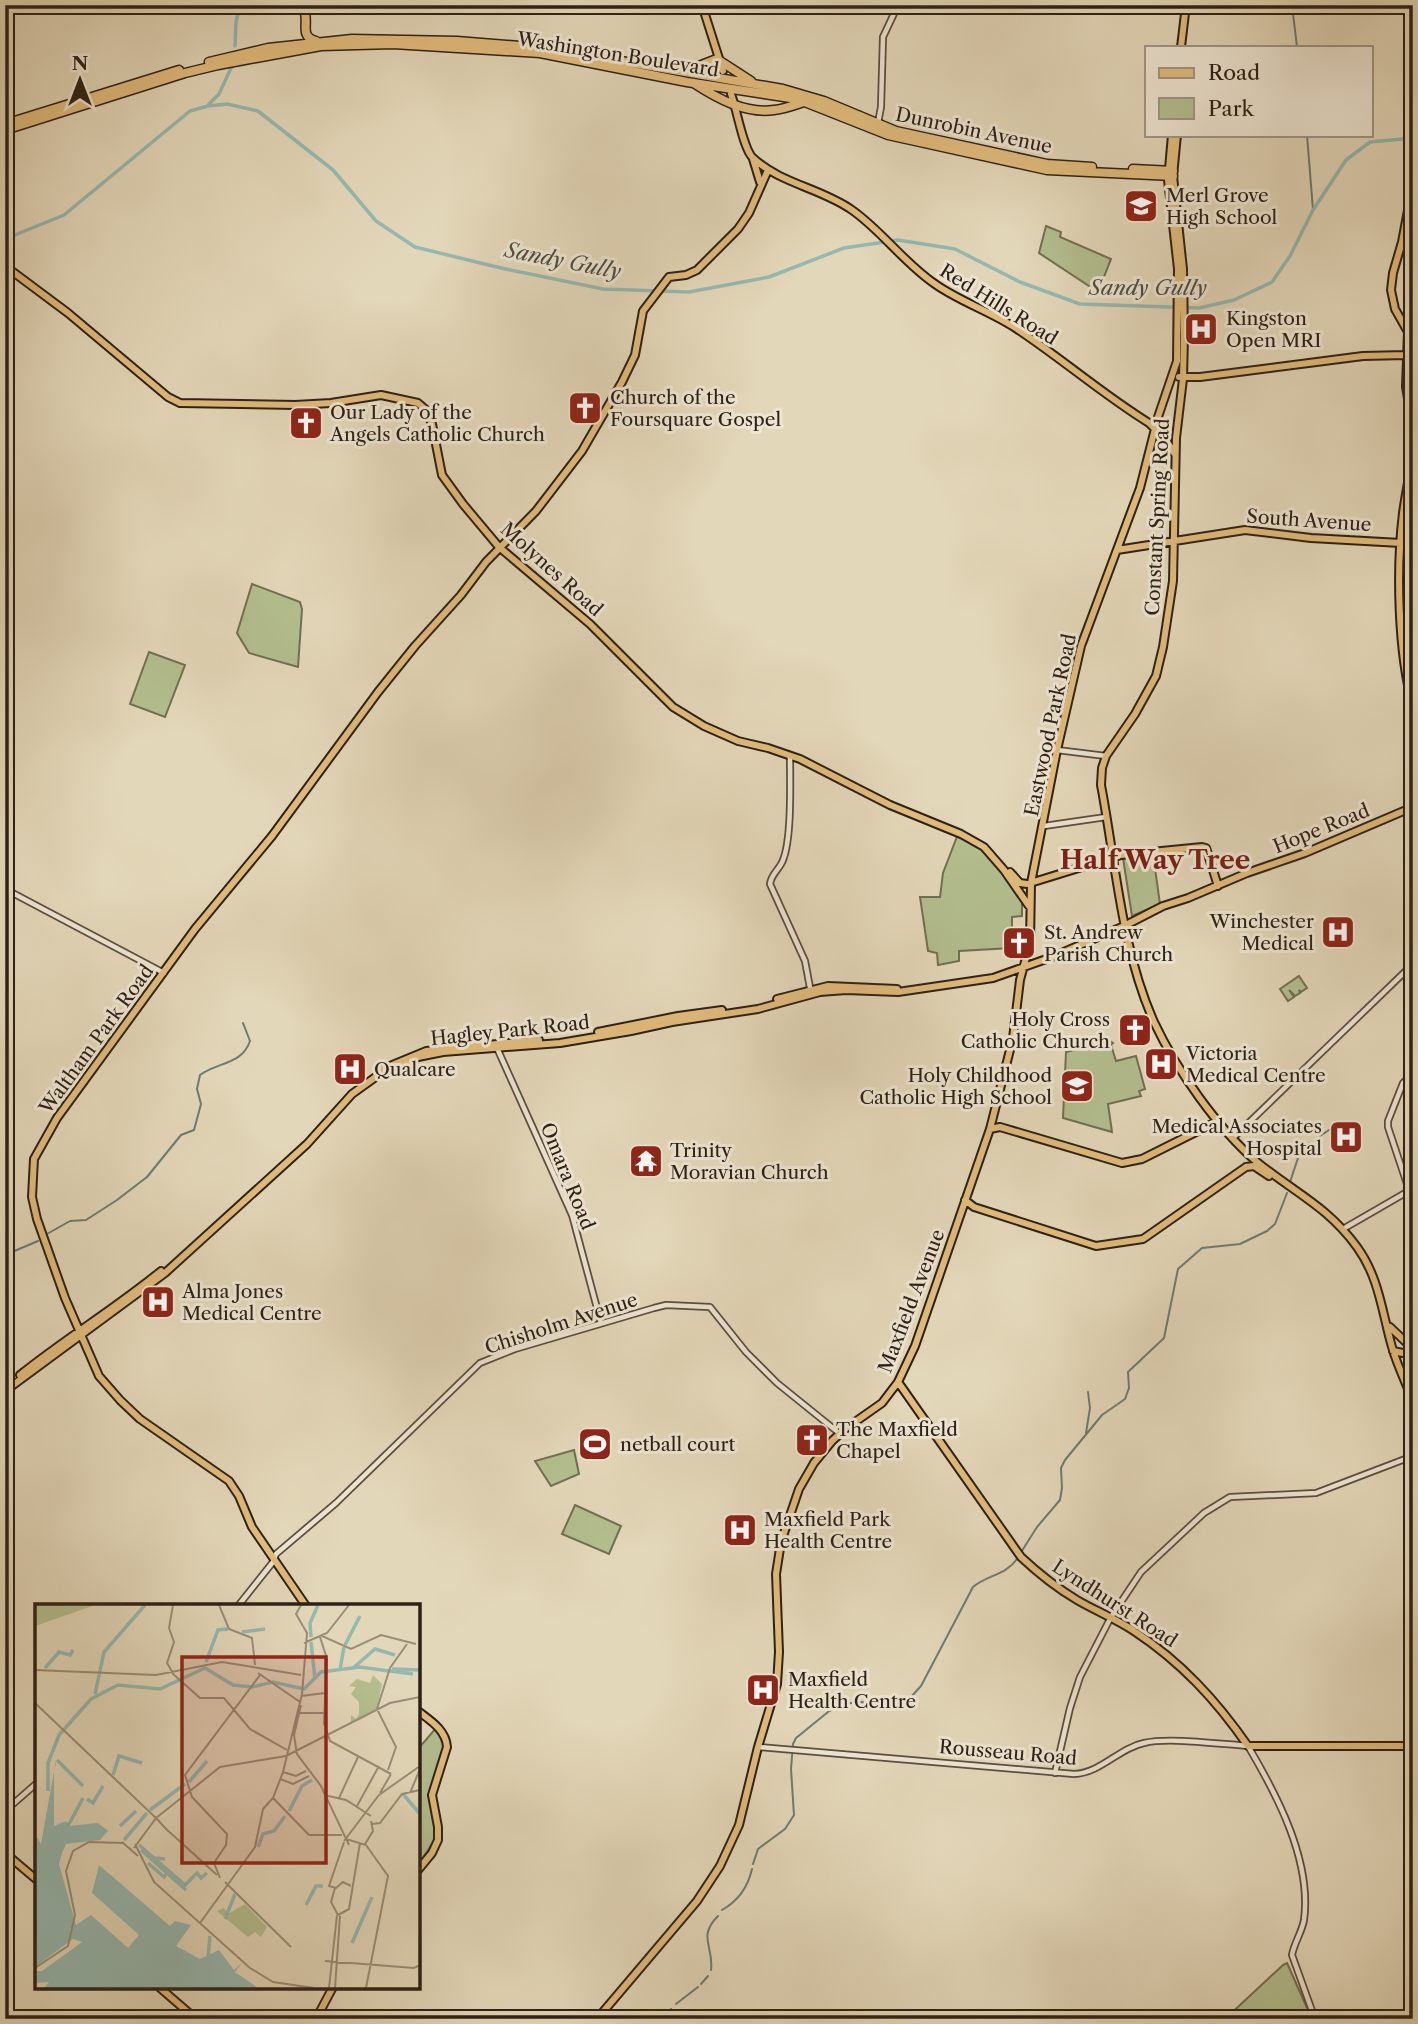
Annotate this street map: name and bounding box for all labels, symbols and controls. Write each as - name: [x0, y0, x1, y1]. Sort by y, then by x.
- street label: Washington Boulevard: [514, 27, 721, 82]
- north arrow: [46, 46, 116, 116]
- legend: [1145, 46, 1372, 136]
- text: N: [72, 52, 88, 75]
- text: Road: [1208, 60, 1260, 85]
- text: Park: [1208, 96, 1254, 121]
- street label: Dunrobin Avenue: [894, 103, 1054, 158]
- place label: Merl Grove High School: [1166, 184, 1278, 229]
- school or university icon: Merl Grove High School: [1122, 187, 1160, 225]
- water label: Sandy Gully: [501, 237, 624, 284]
- street label: Red Hills Road: [936, 259, 1062, 350]
- water label: Sandy Gully: [1087, 275, 1207, 300]
- place label: Kingston Open MRI: [1226, 307, 1321, 352]
- hospital icon: Kingston Open MRI: [1182, 310, 1220, 348]
- place label: Church of the Foursquare Gospel: [610, 386, 781, 431]
- church icon: Church of the Foursquare Gospel: [566, 389, 604, 427]
- place label: Our Lady of the Angels Catholic Church: [329, 401, 545, 446]
- church icon: Our Lady of the Angels Catholic Church: [287, 404, 325, 442]
- street label: Constant Spring Road: [1141, 417, 1174, 616]
- street label: South Avenue: [1246, 505, 1372, 536]
- street label: Molynes Road: [496, 518, 608, 621]
- street label: Eastwood Park Road: [1020, 631, 1081, 819]
- street label: Hope Road: [1270, 799, 1373, 858]
- district label: Half Way Tree: [1060, 844, 1250, 876]
- place label: Winchester Medical: [1209, 910, 1314, 955]
- hospital icon: Winchester Medical: [1319, 913, 1357, 951]
- place label: St. Andrew Parish Church: [1044, 921, 1173, 966]
- church icon: St. Andrew Parish Church: [1000, 924, 1038, 962]
- street label: Waltham Park Road: [34, 960, 159, 1119]
- place label: Holy Cross Catholic Church: [961, 1008, 1110, 1053]
- street label: Hagley Park Road: [429, 1011, 591, 1050]
- church icon: Holy Cross Catholic Church: [1116, 1011, 1154, 1049]
- place label: Victoria Medical Centre: [1185, 1042, 1326, 1087]
- hospital icon: Victoria Medical Centre: [1142, 1045, 1180, 1083]
- hospital icon: Qualcare: [331, 1050, 369, 1088]
- place label: Qualcare: [374, 1058, 456, 1081]
- place label: Holy Childhood Catholic High School: [859, 1064, 1052, 1109]
- school or university icon: Holy Childhood Catholic High School: [1058, 1067, 1096, 1105]
- place label: Medical Associates Hospital: [1152, 1115, 1322, 1160]
- hospital icon: Medical Associates Hospital: [1327, 1118, 1365, 1156]
- street label: Omara Road: [536, 1119, 600, 1233]
- place label: Trinity Moravian Church: [670, 1139, 829, 1184]
- temple icon: Trinity Moravian Church: [627, 1142, 665, 1180]
- street label: Maxfield Avenue: [874, 1226, 949, 1376]
- place label: Alma Jones Medical Centre: [181, 1280, 322, 1325]
- hospital icon: Alma Jones Medical Centre: [139, 1283, 177, 1321]
- street label: Chisholm Avenue: [482, 1288, 640, 1359]
- place label: The Maxfield Chapel: [836, 1418, 958, 1463]
- church icon: The Maxfield Chapel: [793, 1421, 831, 1459]
- sports icon: netball court: [576, 1425, 614, 1463]
- place label: netball court: [620, 1433, 735, 1456]
- place label: Maxfield Park Health Centre: [764, 1508, 892, 1553]
- hospital icon: Maxfield Park Health Centre: [721, 1511, 759, 1549]
- street label: Lyndhurst Road: [1048, 1555, 1182, 1653]
- inset map: [35, 1604, 420, 1989]
- place label: Maxfield Health Centre: [788, 1668, 916, 1713]
- hospital icon: Maxfield Health Centre: [744, 1671, 782, 1709]
- street label: Rousseau Road: [938, 1735, 1078, 1770]

